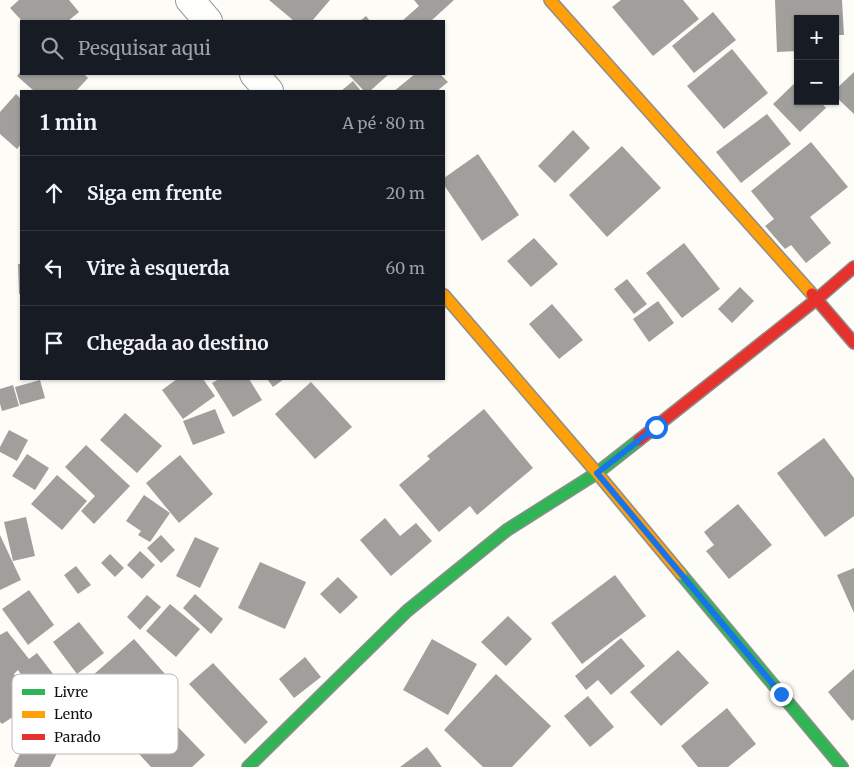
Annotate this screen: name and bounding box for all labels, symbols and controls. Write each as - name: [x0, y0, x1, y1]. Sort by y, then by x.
- map controls: [794, 15, 839, 105]
- button: +: [794, 15, 839, 60]
- search box: [20, 20, 445, 75]
- icon: search: [38, 34, 66, 62]
- text: Pesquisar aqui: [78, 36, 211, 60]
- button: −: [794, 60, 839, 105]
- text: 1 min: [40, 109, 97, 136]
- text: A pé · 80 m: [342, 113, 425, 133]
- icon: ahead: [40, 179, 68, 207]
- text: Siga em frente: [87, 181, 222, 205]
- text: 20 m: [386, 183, 425, 203]
- icon: left: [40, 254, 68, 282]
- text: Vire à esquerda: [87, 256, 230, 280]
- text: 60 m: [385, 258, 425, 278]
- icon: arrive: [40, 329, 68, 357]
- text: Chegada ao destino: [87, 331, 269, 355]
- route start: [645, 416, 668, 439]
- legend: [12, 674, 178, 754]
- text: Livre: [54, 683, 88, 701]
- route end: [770, 683, 793, 706]
- text: Lento: [54, 705, 93, 723]
- text: Parado: [54, 728, 101, 746]

